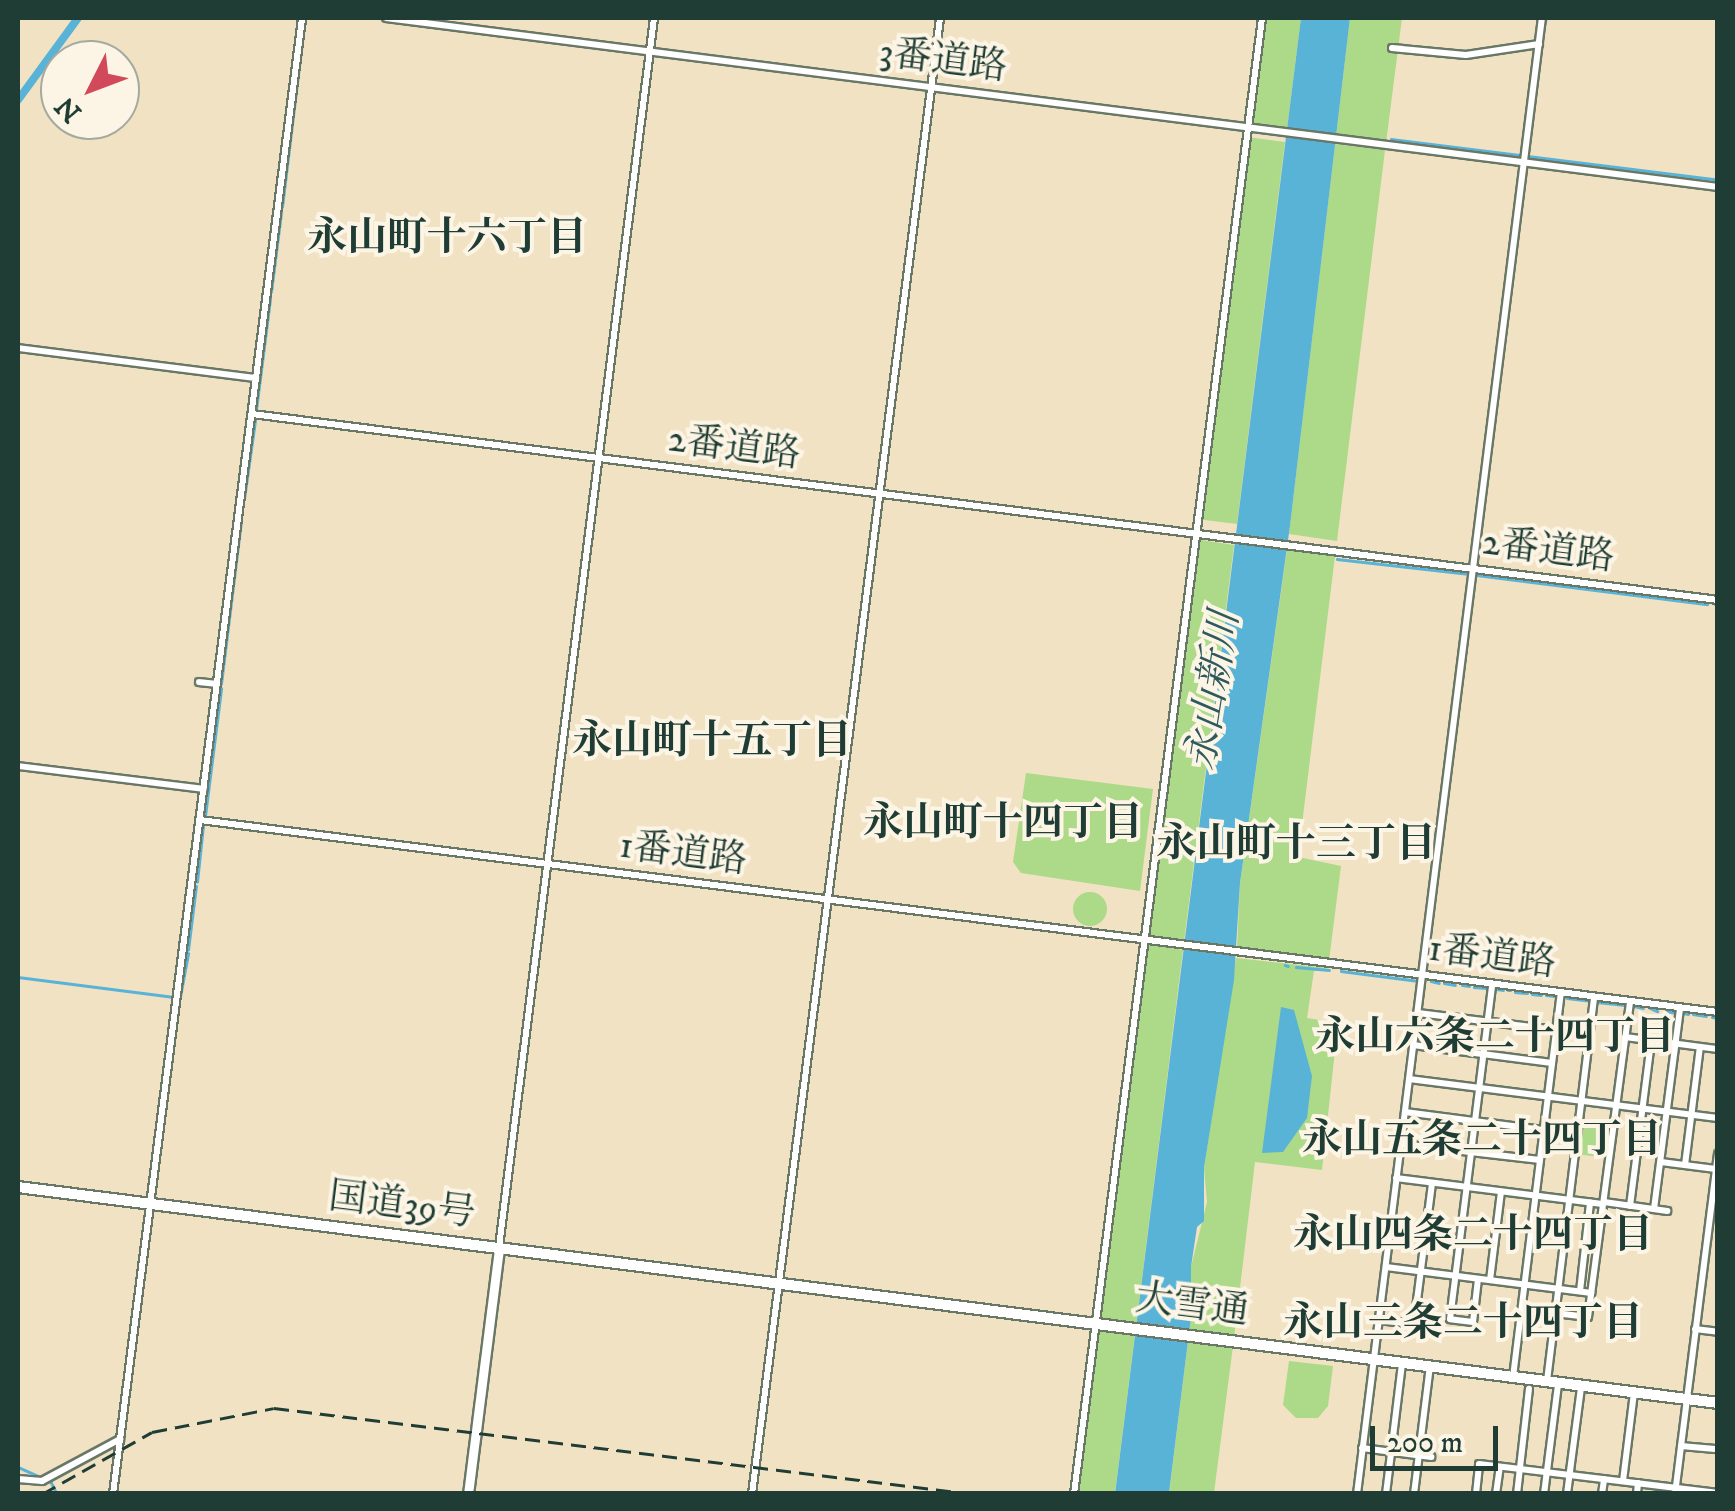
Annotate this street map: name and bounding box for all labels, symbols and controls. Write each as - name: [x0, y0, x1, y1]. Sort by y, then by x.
- street label: 3番道路: [877, 31, 1009, 91]
- north arrow: [40, 40, 140, 140]
- text: N: [48, 89, 90, 129]
- district label: 永山町十六丁目: [307, 215, 587, 263]
- street label: 2番道路: [665, 417, 803, 479]
- street label: 2番道路: [1479, 520, 1617, 582]
- water label: 永山新川: [1178, 608, 1250, 774]
- district label: 永山町十五丁目: [572, 718, 852, 766]
- district label: 永山町十四丁目: [863, 800, 1143, 848]
- district label: 永山町十三丁目: [1156, 821, 1436, 869]
- street label: 1番道路: [617, 824, 749, 884]
- street label: 1番道路: [1426, 927, 1558, 987]
- district label: 永山六条二十四丁目: [1315, 1014, 1675, 1062]
- district label: 永山五条二十四丁目: [1302, 1117, 1662, 1165]
- street label: 国道39号: [326, 1174, 478, 1238]
- district label: 永山四条二十四丁目: [1293, 1212, 1653, 1260]
- street label: 大雪通: [1133, 1276, 1251, 1336]
- district label: 永山三条二十四丁目: [1283, 1300, 1643, 1348]
- scale bar: [1375, 1406, 1502, 1468]
- text: 200 m: [1387, 1425, 1463, 1462]

